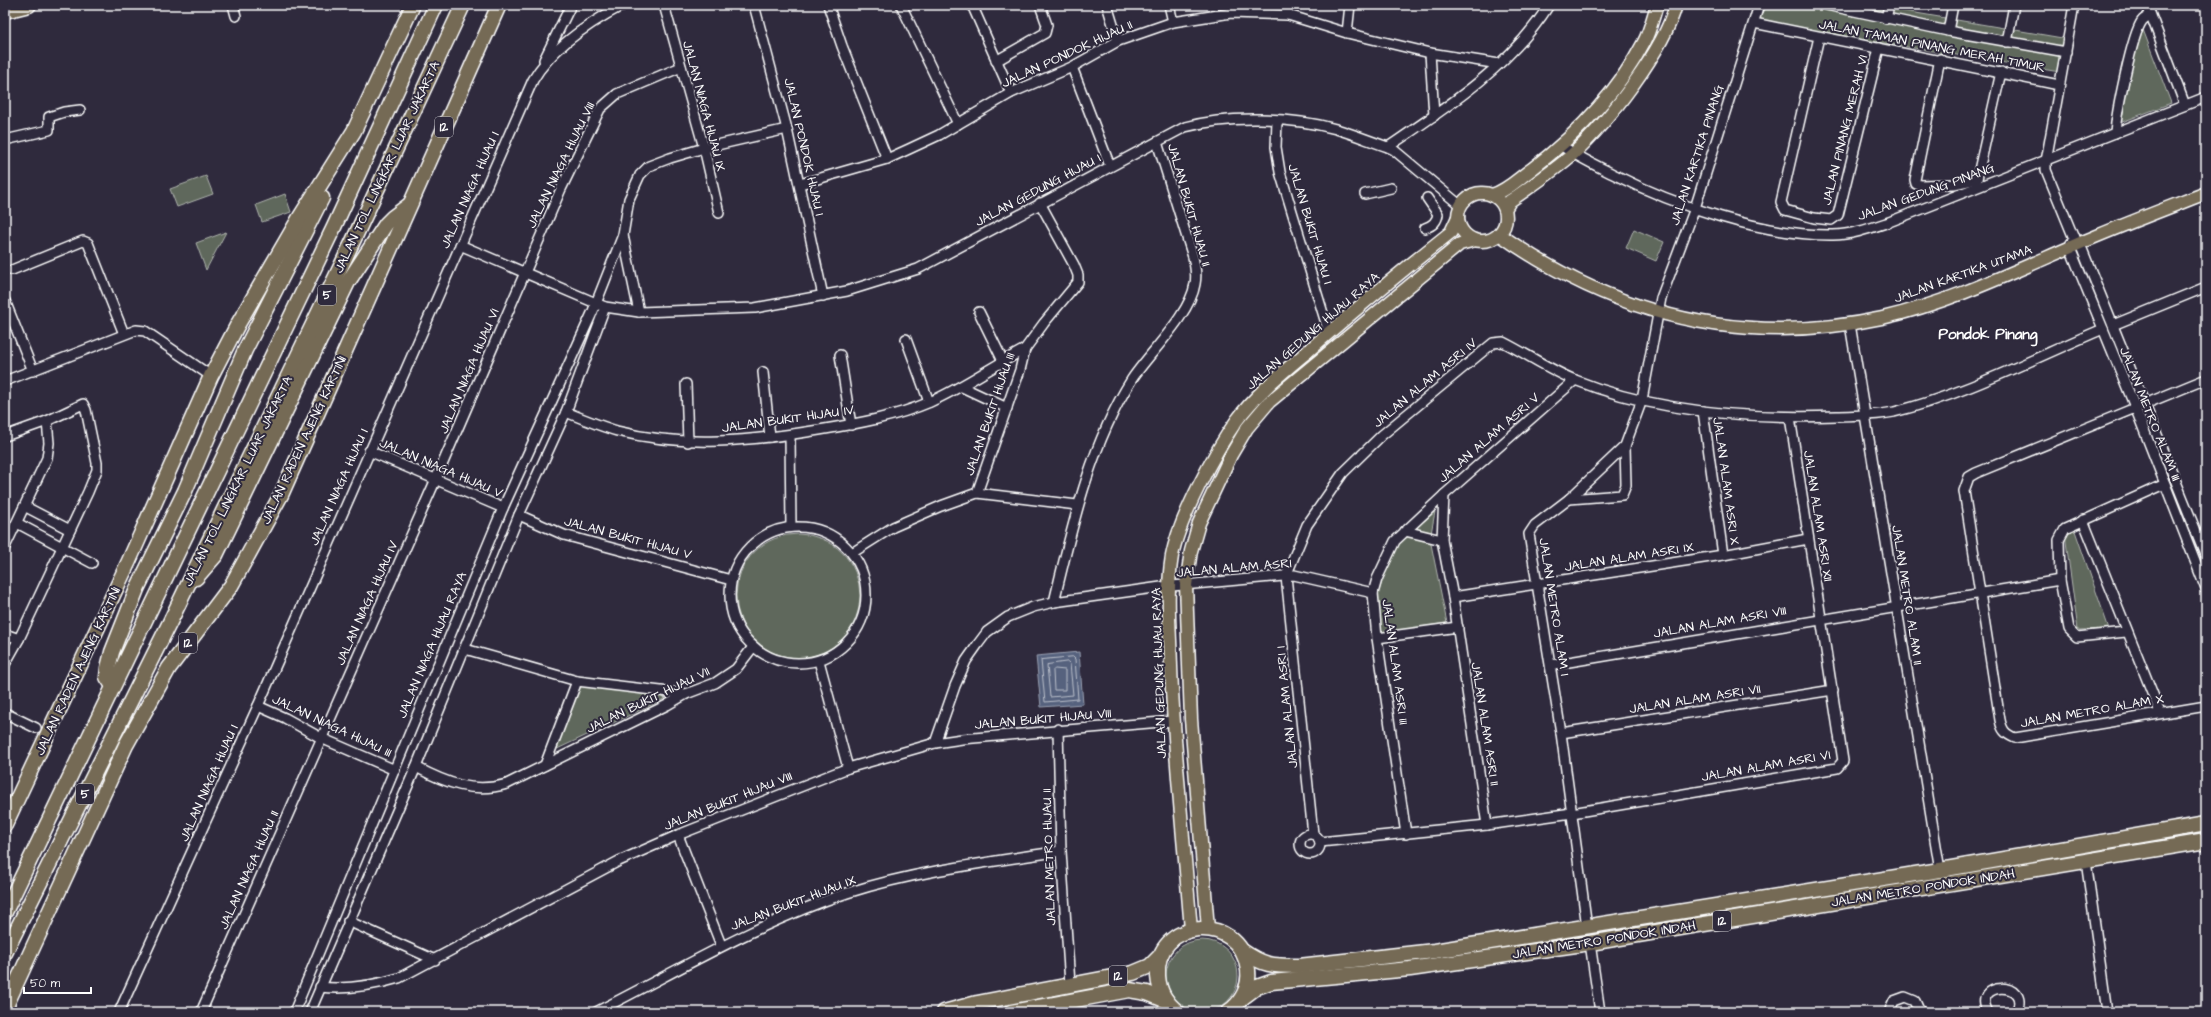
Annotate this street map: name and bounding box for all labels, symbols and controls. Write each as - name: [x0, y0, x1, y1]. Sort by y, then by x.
- street label: JALAN TAMAN PINANG MERAH TIMUR: [1817, 15, 2047, 77]
- street label: JALAN PONDOK HIJAU II: [999, 16, 1136, 92]
- street label: JALAN NIAGA HIJAU IX: [678, 39, 730, 173]
- street label: JALAN PINANG MERAH VI: [1818, 53, 1872, 207]
- street label: JALAN TOL LINGKAR LUAR JAKARTA: [330, 57, 444, 276]
- street label: JALAN PONDOK HIJAU I: [779, 76, 829, 218]
- street label: JALAN KARTIKA PINANG: [1666, 82, 1728, 228]
- street label: JALAN NIAGA HIJAU VIII: [523, 99, 599, 231]
- road number: 12: [435, 117, 453, 137]
- street label: JALAN NIAGA HIJAU I: [436, 129, 504, 251]
- street label: JALAN BUKIT HIJAU II: [1163, 141, 1215, 269]
- street label: JALAN GEDUNG HIJAU I: [972, 149, 1104, 231]
- street label: JALAN GEDUNG PINANG: [1855, 159, 1997, 225]
- street label: JALAN BUKIT HIJAU I: [1283, 162, 1337, 286]
- street label: JALAN KARTIKA UTAMA: [1891, 240, 2035, 307]
- street label: JALAN GEDUNG HIJAU RAYA: [1243, 268, 1384, 394]
- road number: 5: [318, 285, 336, 305]
- street label: JALAN NIAGA HIJAU VI: [434, 306, 504, 436]
- district label: Pondok Pinang: [1938, 324, 2038, 347]
- street label: JALAN ALAM ASRI IV: [1369, 334, 1481, 432]
- street label: JALAN METRO ALAM III: [2115, 344, 2185, 484]
- street label: JALAN BUKIT HIJAU III: [960, 350, 1020, 478]
- street label: JALAN RADEN AJENG KARTINI: [257, 353, 351, 527]
- street label: JALAN TOL LINGKAR LUAR JAKARTA: [179, 372, 297, 589]
- street label: JALAN ALAM ASRI V: [1434, 389, 1544, 487]
- street label: JALAN BUKIT HIJAU IV: [721, 401, 855, 437]
- street label: JALAN ALAM ASRI X: [1708, 416, 1744, 546]
- street label: JALAN NIAGA HIJAU I: [305, 426, 373, 548]
- street label: JALAN NIAGA HIJAU V: [376, 434, 506, 502]
- street label: JALAN ALAM ASRI XII: [1799, 449, 1837, 583]
- street label: JALAN BUKIT HIJAU V: [562, 512, 694, 564]
- street label: JALAN METRO ALAM II: [1887, 524, 1927, 666]
- street label: JALAN METRO ALAM I: [1534, 537, 1574, 677]
- street label: JALAN NIAGA HIJAU IV: [331, 538, 403, 668]
- street label: JALAN ALAM ASRI IX: [1563, 538, 1695, 576]
- street label: JALAN ALAM ASRI: [1176, 554, 1292, 582]
- street label: JALAN NIAGA HIJAU RAYA: [393, 568, 471, 721]
- street label: JALAN RADEN AJENG KARTINI: [31, 584, 125, 758]
- street label: JALAN GEDUNG HIJAU RAYA: [1147, 587, 1171, 759]
- street label: JALAN ALAM ASRI III: [1377, 598, 1413, 726]
- street label: JALAN ALAM ASRI VIII: [1652, 601, 1788, 643]
- road number: 12: [179, 633, 197, 653]
- street label: JALAN ALAM ASRI I: [1272, 645, 1302, 769]
- street label: JALAN ALAM ASRI II: [1466, 661, 1504, 787]
- street label: JALAN BUKIT HIJAU VII: [583, 662, 713, 738]
- street label: JALAN ALAM ASRI VII: [1628, 680, 1762, 718]
- street label: JALAN NIAGA HIJAU III: [269, 690, 395, 762]
- street label: JALAN METRO ALAM X: [2019, 690, 2165, 732]
- street label: JALAN BUKIT HIJAU VIII: [974, 704, 1112, 734]
- street label: JALAN NIAGA HIJAU I: [175, 722, 243, 844]
- street label: JALAN ALAM ASRI VI: [1700, 746, 1832, 786]
- street label: JALAN BUKIT HIJAU VIII: [661, 767, 795, 835]
- road number: 5: [76, 784, 94, 804]
- street label: JALAN METRO HIJAU II: [1038, 788, 1060, 926]
- street label: JALAN NIAGA HIJAU II: [215, 808, 283, 932]
- street label: JALAN METRO PONDOK INDAH: [1830, 865, 2016, 911]
- street label: JALAN BUKIT HIJAU IX: [728, 871, 858, 935]
- road number: 12: [1713, 911, 1731, 931]
- street label: JALAN METRO PONDOK INDAH: [1511, 917, 1697, 963]
- road number: 12: [1109, 966, 1127, 986]
- scale bar: [24, 969, 91, 995]
- text: 50 m: [30, 975, 61, 992]

